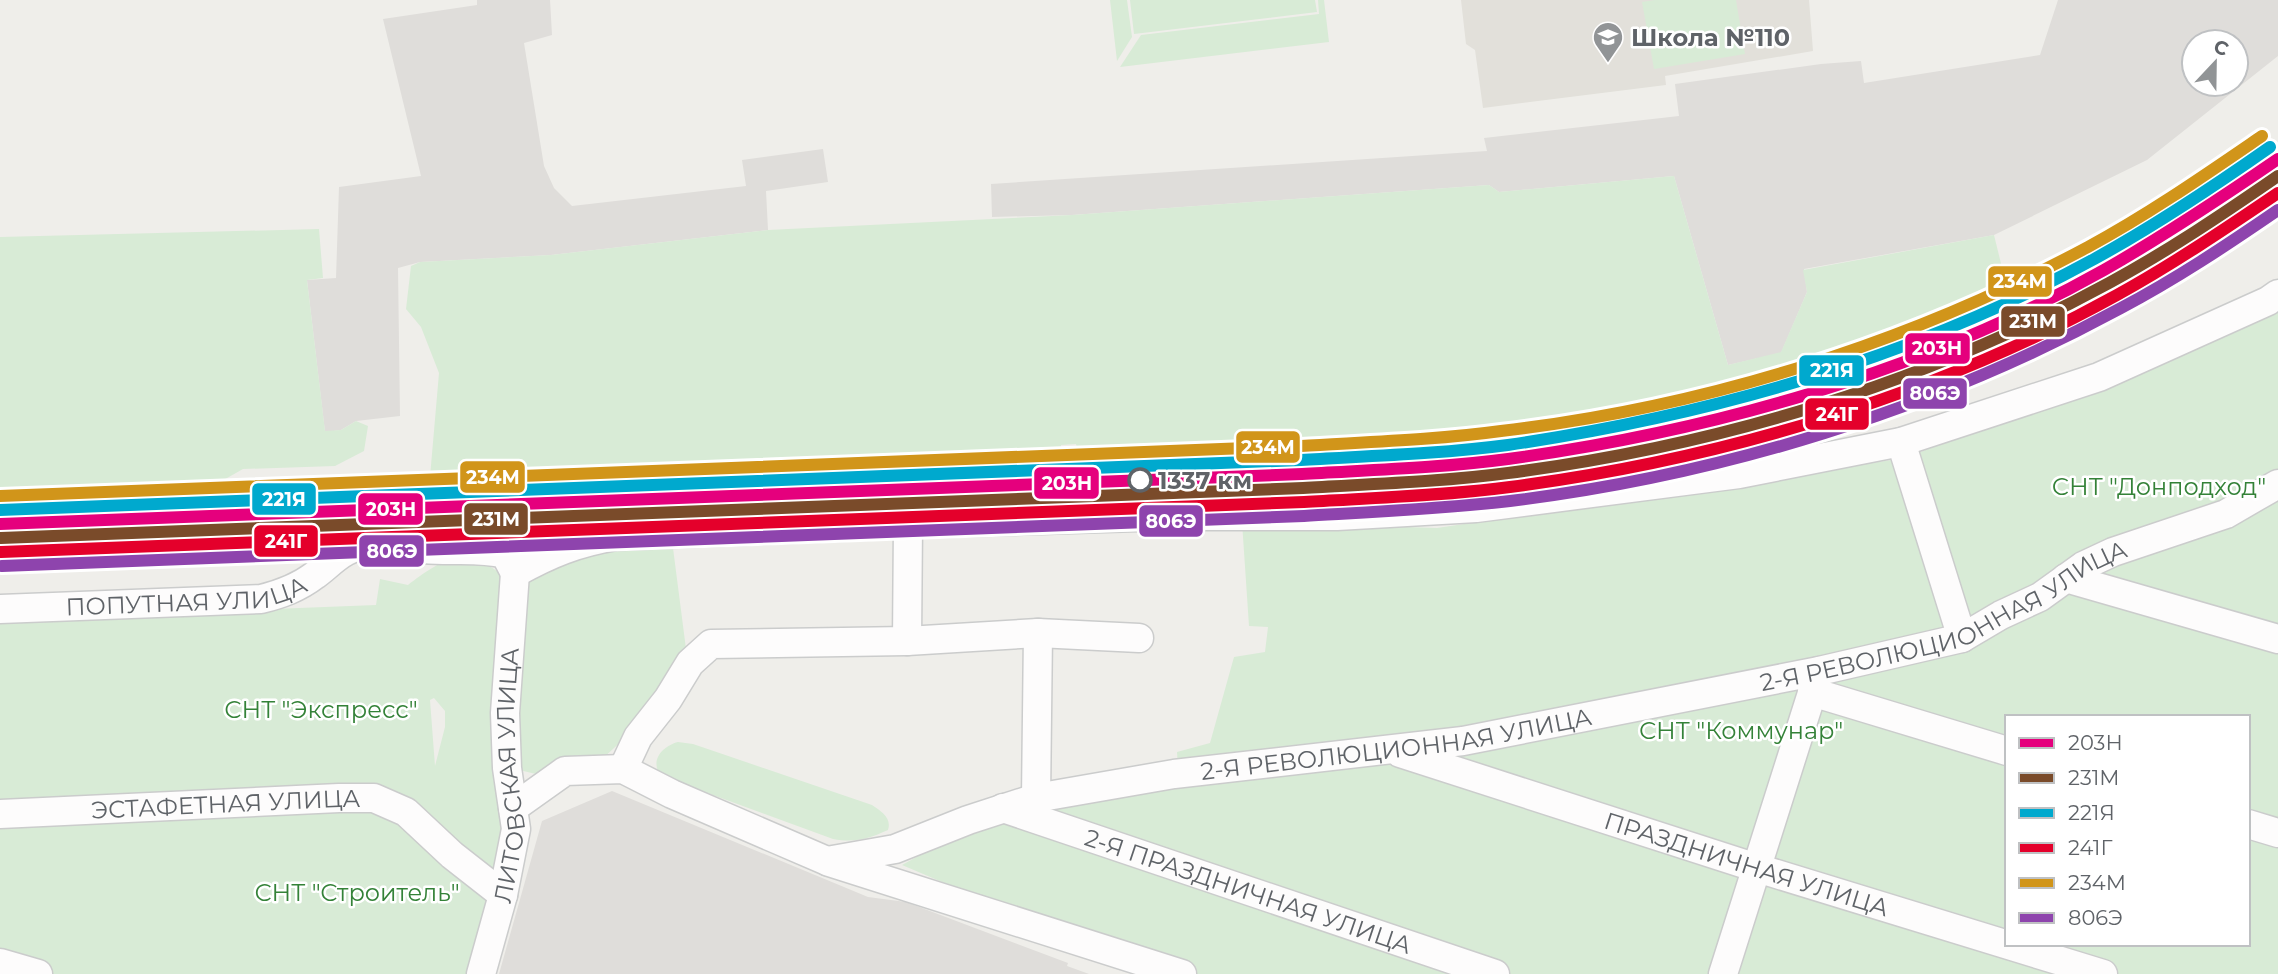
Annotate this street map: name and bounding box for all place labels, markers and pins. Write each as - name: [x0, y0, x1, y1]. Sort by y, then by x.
- school or university icon: Школа №110: [1591, 20, 1625, 64]
- place label: Школа №110: [1631, 23, 1790, 52]
- place label: 1337 км: [1158, 466, 1252, 495]
- marker: 1337 км: [1128, 468, 1152, 492]

